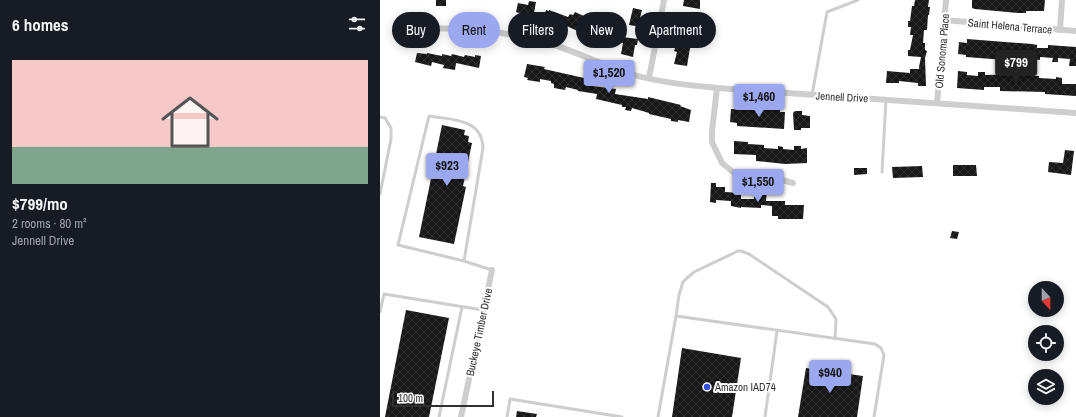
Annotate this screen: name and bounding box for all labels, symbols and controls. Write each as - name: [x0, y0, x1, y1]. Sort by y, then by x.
- chip: Buy: [392, 12, 440, 48]
- chip: Rent: [448, 12, 500, 48]
- chip: Filters: [508, 12, 568, 48]
- chip: New: [576, 12, 627, 48]
- chip: Apartment: [635, 12, 716, 48]
- text: 6 homes: [12, 13, 69, 36]
- icon: filters: [346, 13, 368, 35]
- street label: Old Sonoma Place: [932, 13, 952, 89]
- street label: Saint Helena Terrace: [967, 15, 1053, 37]
- pin: $799: [992, 50, 1040, 84]
- text: $799: [1004, 54, 1028, 71]
- pin: $1,520: [576, 60, 642, 94]
- text: $1,520: [593, 64, 625, 81]
- pin: $1,460: [726, 84, 792, 118]
- icon: home: [154, 86, 226, 158]
- text: $1,460: [743, 88, 775, 105]
- street label: Jennell Drive: [815, 89, 869, 105]
- pin: $923: [423, 153, 471, 187]
- text: $923: [435, 157, 459, 174]
- pin: $1,550: [725, 169, 791, 203]
- text: $1,550: [742, 173, 774, 190]
- text: $799/mo: [12, 192, 68, 215]
- text: 2 rooms · 80 m²: [12, 215, 87, 232]
- text: Jennell Drive: [12, 232, 74, 249]
- north arrow: [1028, 281, 1064, 317]
- map controls: [1028, 281, 1064, 405]
- street label: Buckeye Timber Drive: [463, 287, 495, 377]
- button: locate: [1028, 325, 1064, 361]
- pin: $940: [806, 360, 854, 394]
- text: $940: [818, 364, 842, 381]
- button: layers: [1028, 369, 1064, 405]
- place label: Amazon IAD74: [714, 380, 776, 394]
- marker: Amazon IAD74: [702, 382, 712, 392]
- scale bar: [392, 389, 494, 408]
- text: 100 m: [398, 391, 423, 405]

